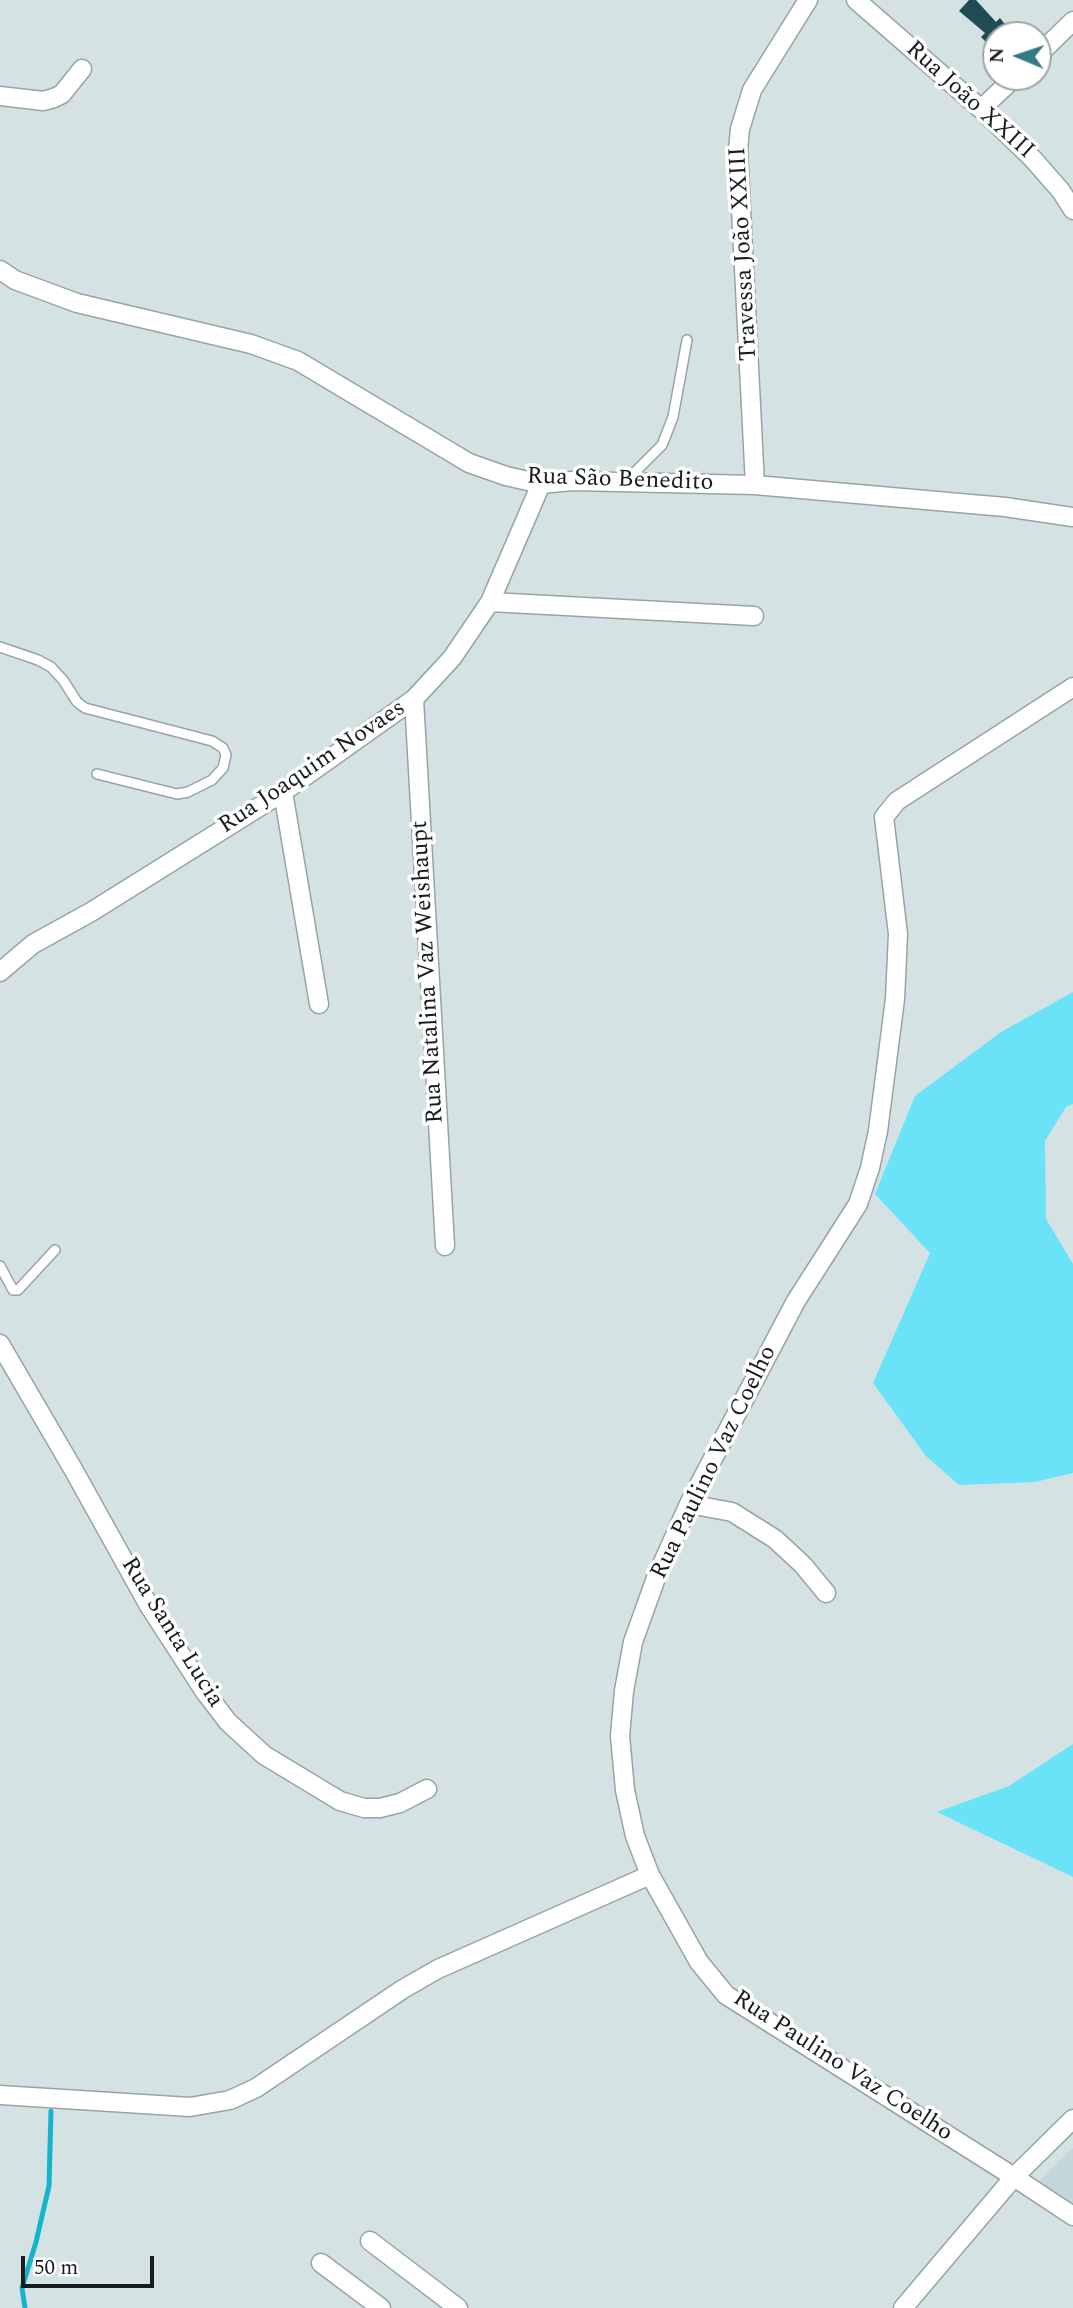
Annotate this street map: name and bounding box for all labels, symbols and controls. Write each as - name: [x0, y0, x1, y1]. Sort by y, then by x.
- north arrow: [982, 21, 1052, 91]
- street label: Rua João XXIII: [899, 36, 1039, 166]
- text: N: [983, 47, 1012, 64]
- street label: Travessa João XXIII: [725, 146, 765, 362]
- street label: Rua São Benedito: [526, 463, 714, 499]
- street label: Rua Joaquim Novaes: [214, 695, 412, 841]
- street label: Rua Natalina Vaz Weishaupt: [407, 820, 451, 1124]
- street label: Rua Paulino Vaz Coelho: [646, 1341, 784, 1585]
- street label: Rua Santa Lucia: [113, 1553, 229, 1713]
- street label: Rua Paulino Vaz Coelho: [727, 1985, 957, 2149]
- scale bar: [24, 2242, 158, 2286]
- text: 50 m: [34, 2252, 78, 2284]

